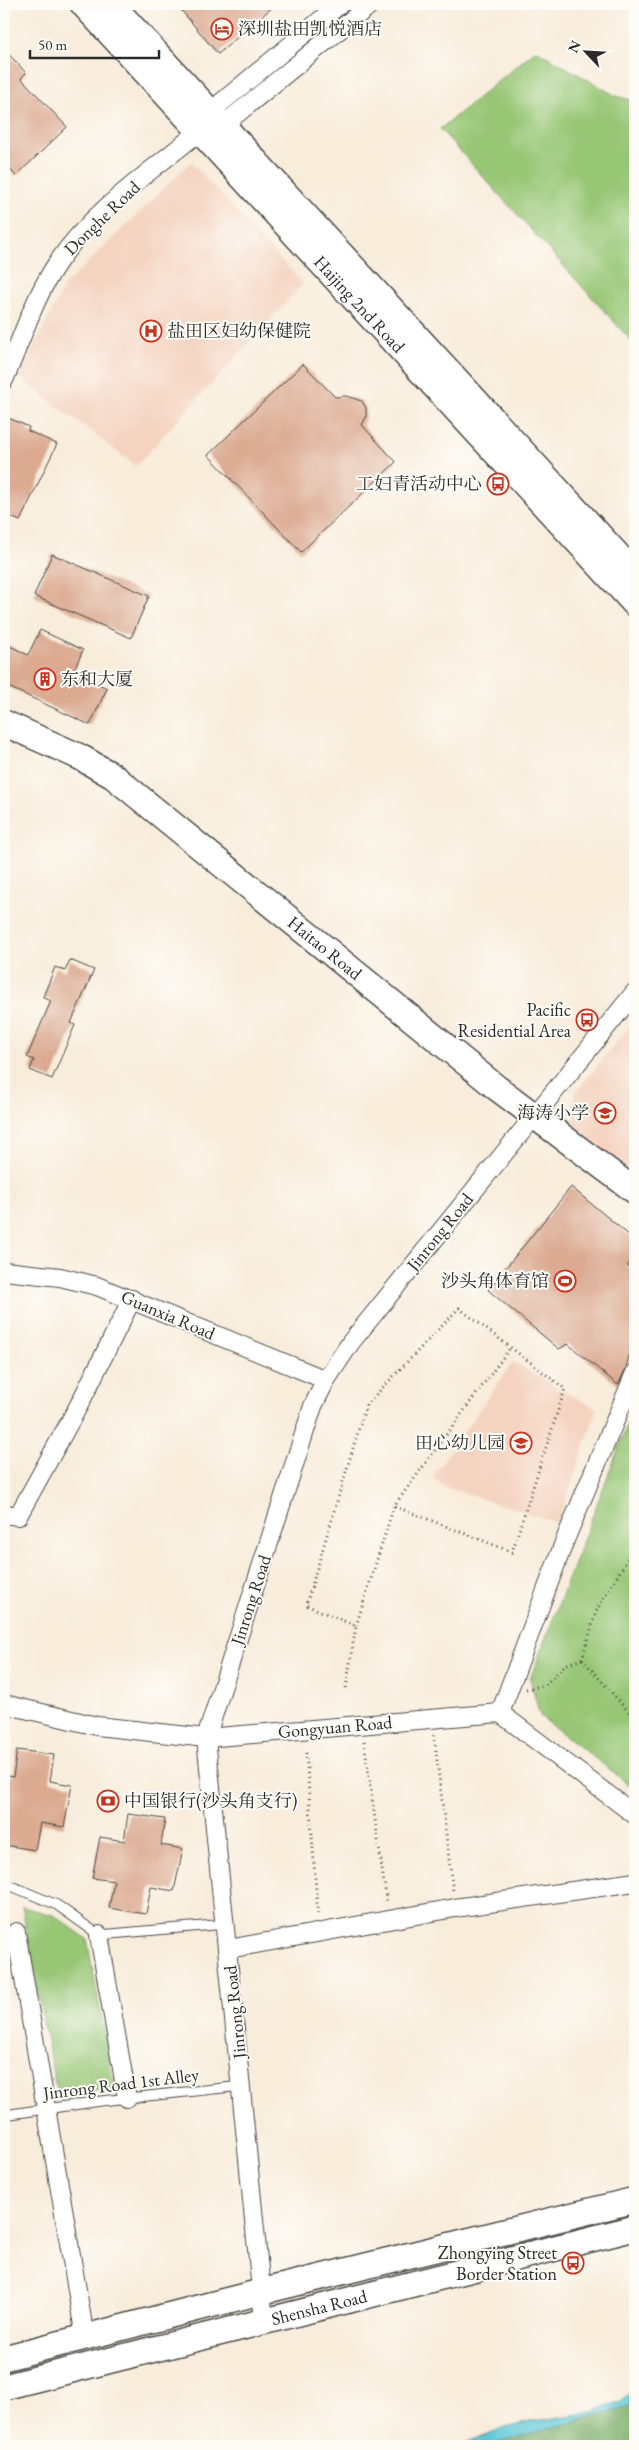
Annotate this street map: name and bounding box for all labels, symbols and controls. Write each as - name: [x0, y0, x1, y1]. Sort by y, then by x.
- hotel icon: 深圳盐田凯悦酒店: [210, 17, 234, 41]
- place label: 深圳盐田凯悦酒店: [238, 17, 382, 40]
- scale bar: [30, 28, 159, 60]
- north arrow: [562, 28, 612, 78]
- text: 50 m: [38, 35, 67, 54]
- text: N: [564, 37, 585, 55]
- street label: Donghe Road: [59, 175, 145, 260]
- street label: Haijing 2nd Road: [309, 250, 411, 358]
- hospital icon: 盐田区妇幼保健院: [139, 319, 163, 343]
- place label: 盐田区妇幼保健院: [167, 319, 311, 342]
- place label: 工妇青活动中心: [356, 472, 482, 495]
- bus stop icon: 工妇青活动中心: [486, 472, 510, 496]
- building icon: 东和大厦: [33, 667, 57, 691]
- place label: 东和大厦: [61, 667, 133, 690]
- street label: Haitao Road: [283, 910, 368, 985]
- place label: Pacific Residential Area: [457, 998, 572, 1042]
- bus stop icon: Pacific Residential Area: [575, 1008, 599, 1032]
- place label: 海涛小学: [517, 1101, 589, 1124]
- school or university icon: 海涛小学: [593, 1101, 617, 1125]
- street label: Jinrong Road: [400, 1187, 479, 1277]
- place label: 沙头角体育馆: [441, 1269, 549, 1292]
- sports icon: 沙头角体育馆: [553, 1269, 577, 1293]
- street label: Guanxia Road: [118, 1284, 219, 1345]
- place label: 田心幼儿园: [415, 1431, 505, 1454]
- school or university icon: 田心幼儿园: [509, 1431, 533, 1455]
- street label: Jinrong Road: [225, 1551, 276, 1650]
- street label: Gongyuan Road: [277, 1710, 394, 1743]
- bank icon: 中国银行(沙头角支行): [96, 1789, 120, 1813]
- place label: 中国银行(沙头角支行): [124, 1789, 297, 1812]
- street label: Jinrong Road: [218, 1963, 251, 2062]
- street label: Jinrong Road 1st Alley: [40, 2063, 200, 2105]
- place label: Zhongying Street Border Station: [438, 2241, 557, 2285]
- bus stop icon: Zhongying Street Border Station: [561, 2251, 585, 2275]
- street label: Shensha Road: [269, 2284, 370, 2330]

